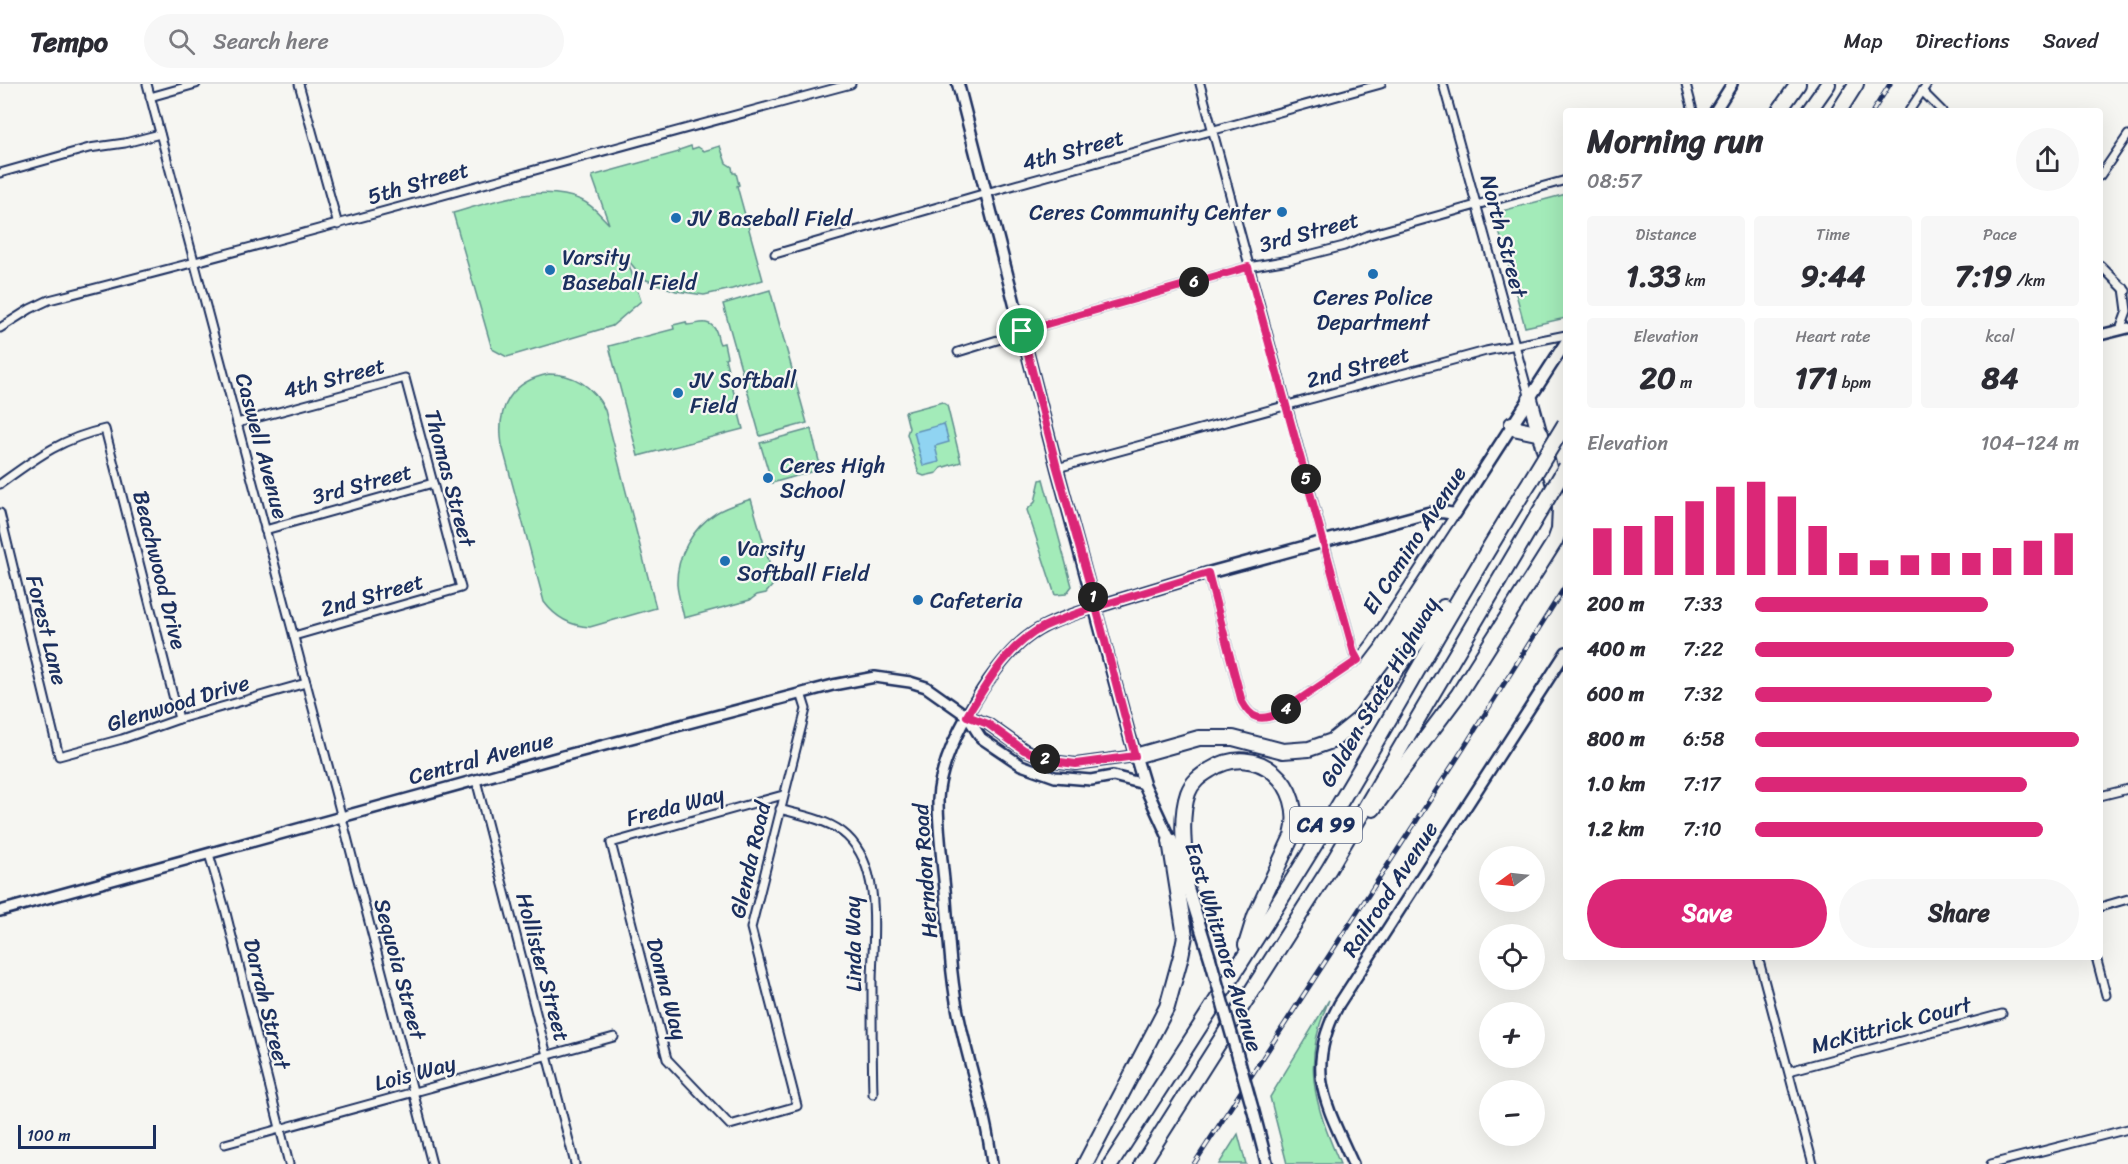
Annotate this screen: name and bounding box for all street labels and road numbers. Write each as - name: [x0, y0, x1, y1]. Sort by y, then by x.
- street label: 4th Street: [1017, 118, 1129, 182]
- street label: 5th Street: [363, 150, 474, 216]
- street label: North Street: [1469, 170, 1539, 303]
- street label: 3rd Street: [1255, 200, 1364, 264]
- street label: 2nd Street: [1302, 334, 1415, 400]
- street label: 4th Street: [278, 346, 390, 410]
- street label: Caswell Avenue: [224, 369, 300, 523]
- street label: Thomas Street: [413, 405, 487, 552]
- street label: 3rd Street: [308, 452, 417, 516]
- street label: El Camino Avenue: [1351, 457, 1477, 622]
- street label: Beachwood Drive: [121, 486, 199, 654]
- street label: 2nd Street: [316, 562, 429, 628]
- street label: Forest Lane: [14, 571, 80, 689]
- street label: Golden State Highway: [1308, 589, 1450, 795]
- street label: Glenwood Drive: [102, 663, 254, 743]
- street label: Central Avenue: [404, 720, 558, 796]
- street label: Freda Way: [622, 774, 729, 838]
- street label: Glenda Road: [718, 797, 783, 922]
- street label: Herndon Road: [901, 801, 949, 940]
- road number: CA 99: [1290, 807, 1362, 843]
- street label: Railroad Avenue: [1331, 813, 1449, 965]
- street label: East Whitmore Avenue: [1174, 837, 1274, 1057]
- street label: Hollister Street: [504, 888, 582, 1046]
- street label: Sequoia Street: [362, 894, 438, 1045]
- street label: Linda Way: [833, 895, 873, 992]
- street label: Darrah Street: [232, 934, 302, 1075]
- street label: Donna Way: [635, 934, 700, 1045]
- street label: McKittrick Court: [1807, 985, 1976, 1065]
- street label: Lois Way: [370, 1043, 461, 1103]

